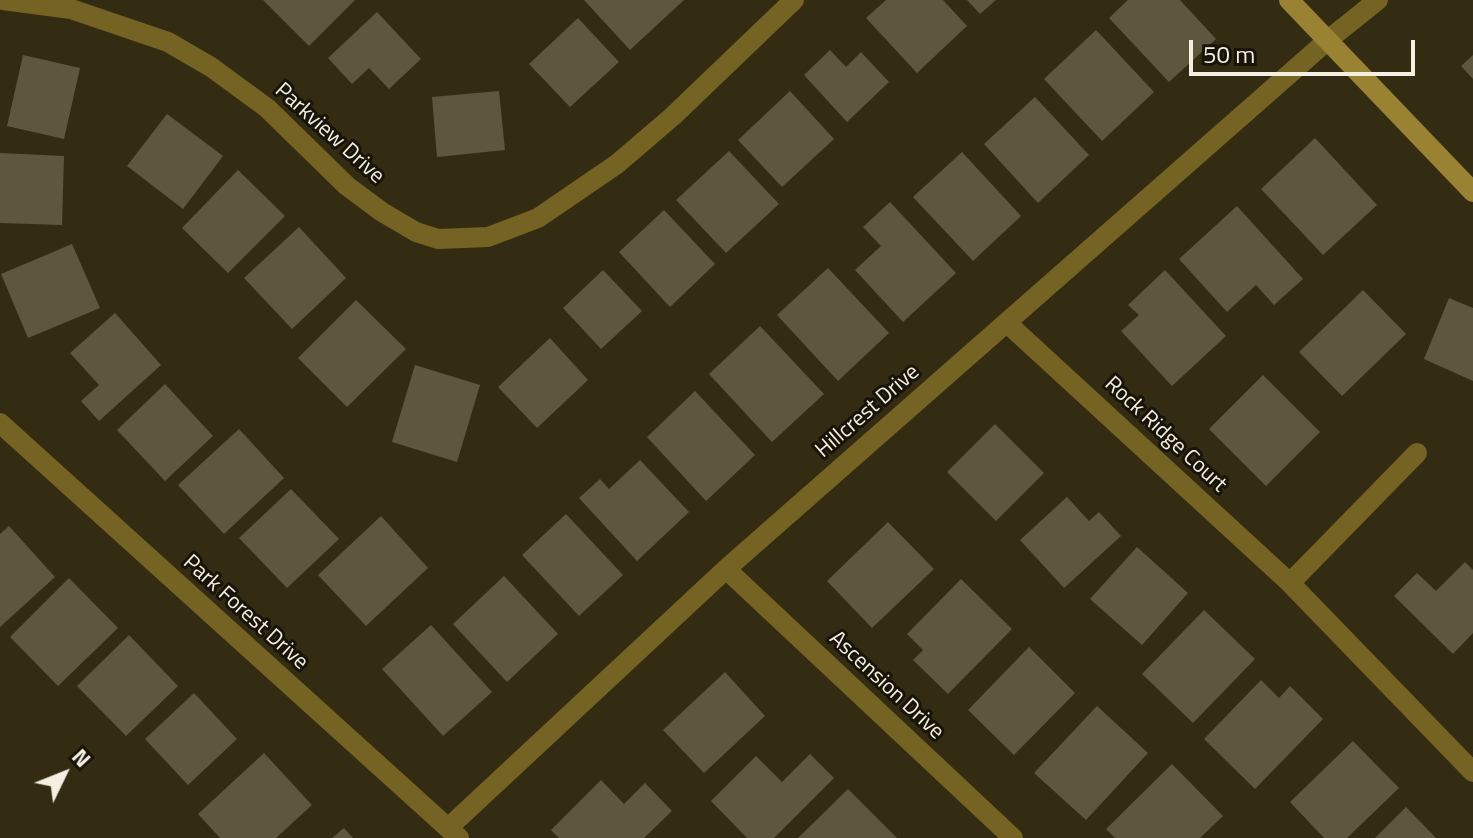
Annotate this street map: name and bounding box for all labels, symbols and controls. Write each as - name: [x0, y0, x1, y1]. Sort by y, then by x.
- scale bar: [1193, 24, 1419, 74]
- text: 50 m: [1203, 36, 1255, 72]
- street label: Parkview Drive: [269, 78, 389, 190]
- street label: Hillcrest Drive: [811, 360, 925, 464]
- street label: Rock Ridge Court: [1098, 372, 1232, 498]
- street label: Park Forest Drive: [177, 550, 313, 676]
- street label: Ascension Drive: [823, 626, 949, 746]
- north arrow: [24, 734, 104, 814]
- text: N: [64, 740, 99, 775]

